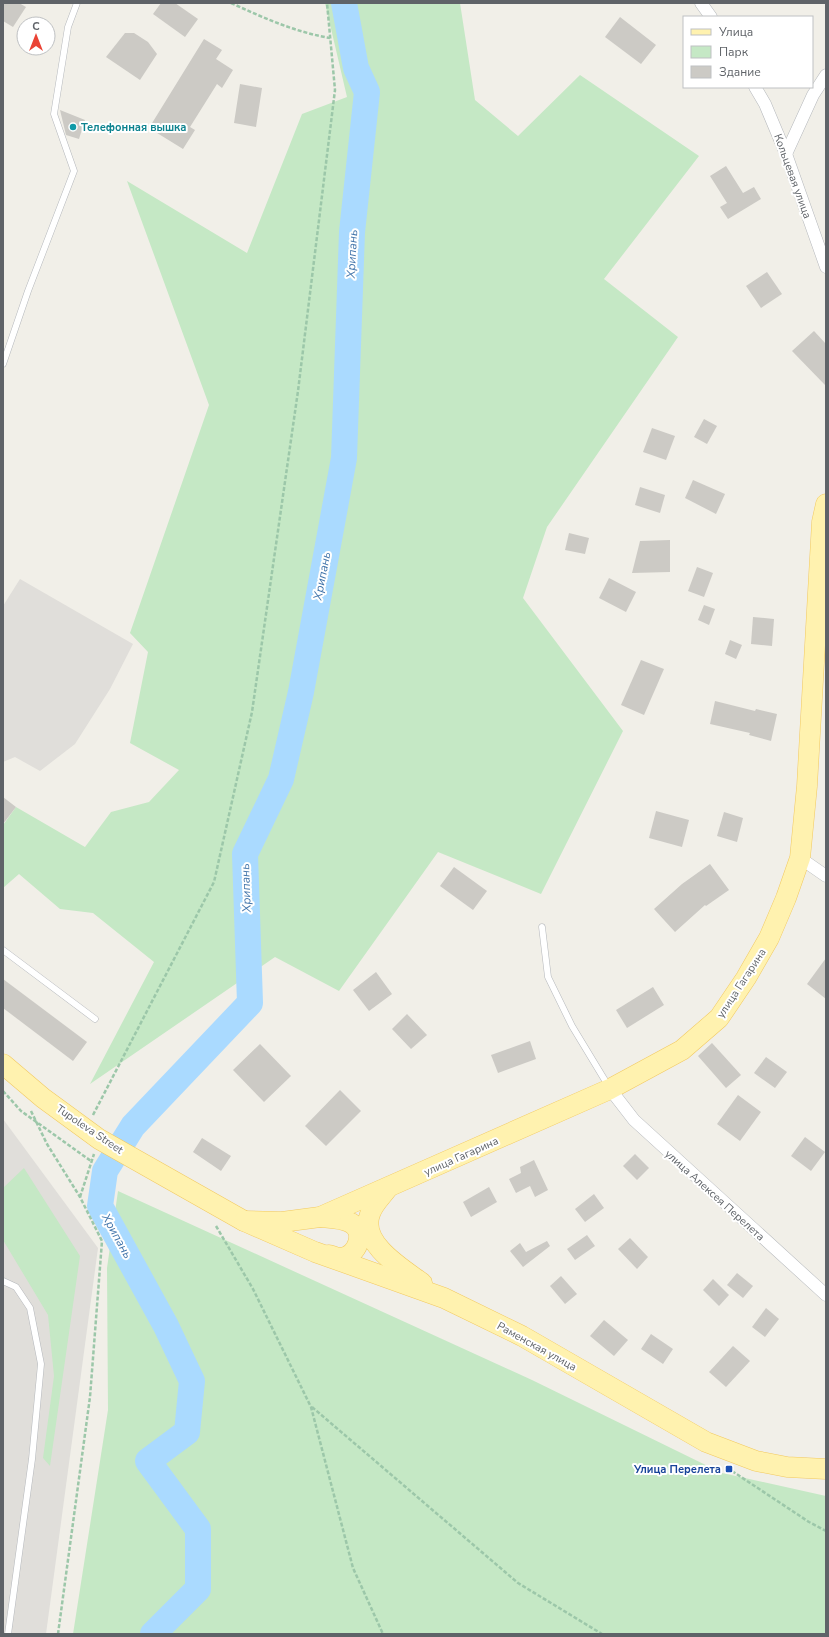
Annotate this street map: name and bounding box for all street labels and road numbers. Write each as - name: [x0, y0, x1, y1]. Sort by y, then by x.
- street label: Кольцевая улица: [770, 132, 815, 221]
- street label: улица Гагарина: [713, 946, 770, 1021]
- street label: Tupoleva Street: [53, 1101, 126, 1157]
- street label: улица Гагарина: [422, 1133, 501, 1180]
- street label: улица Алексея Перелета: [662, 1147, 768, 1244]
- street label: Раменская улица: [494, 1318, 579, 1375]

